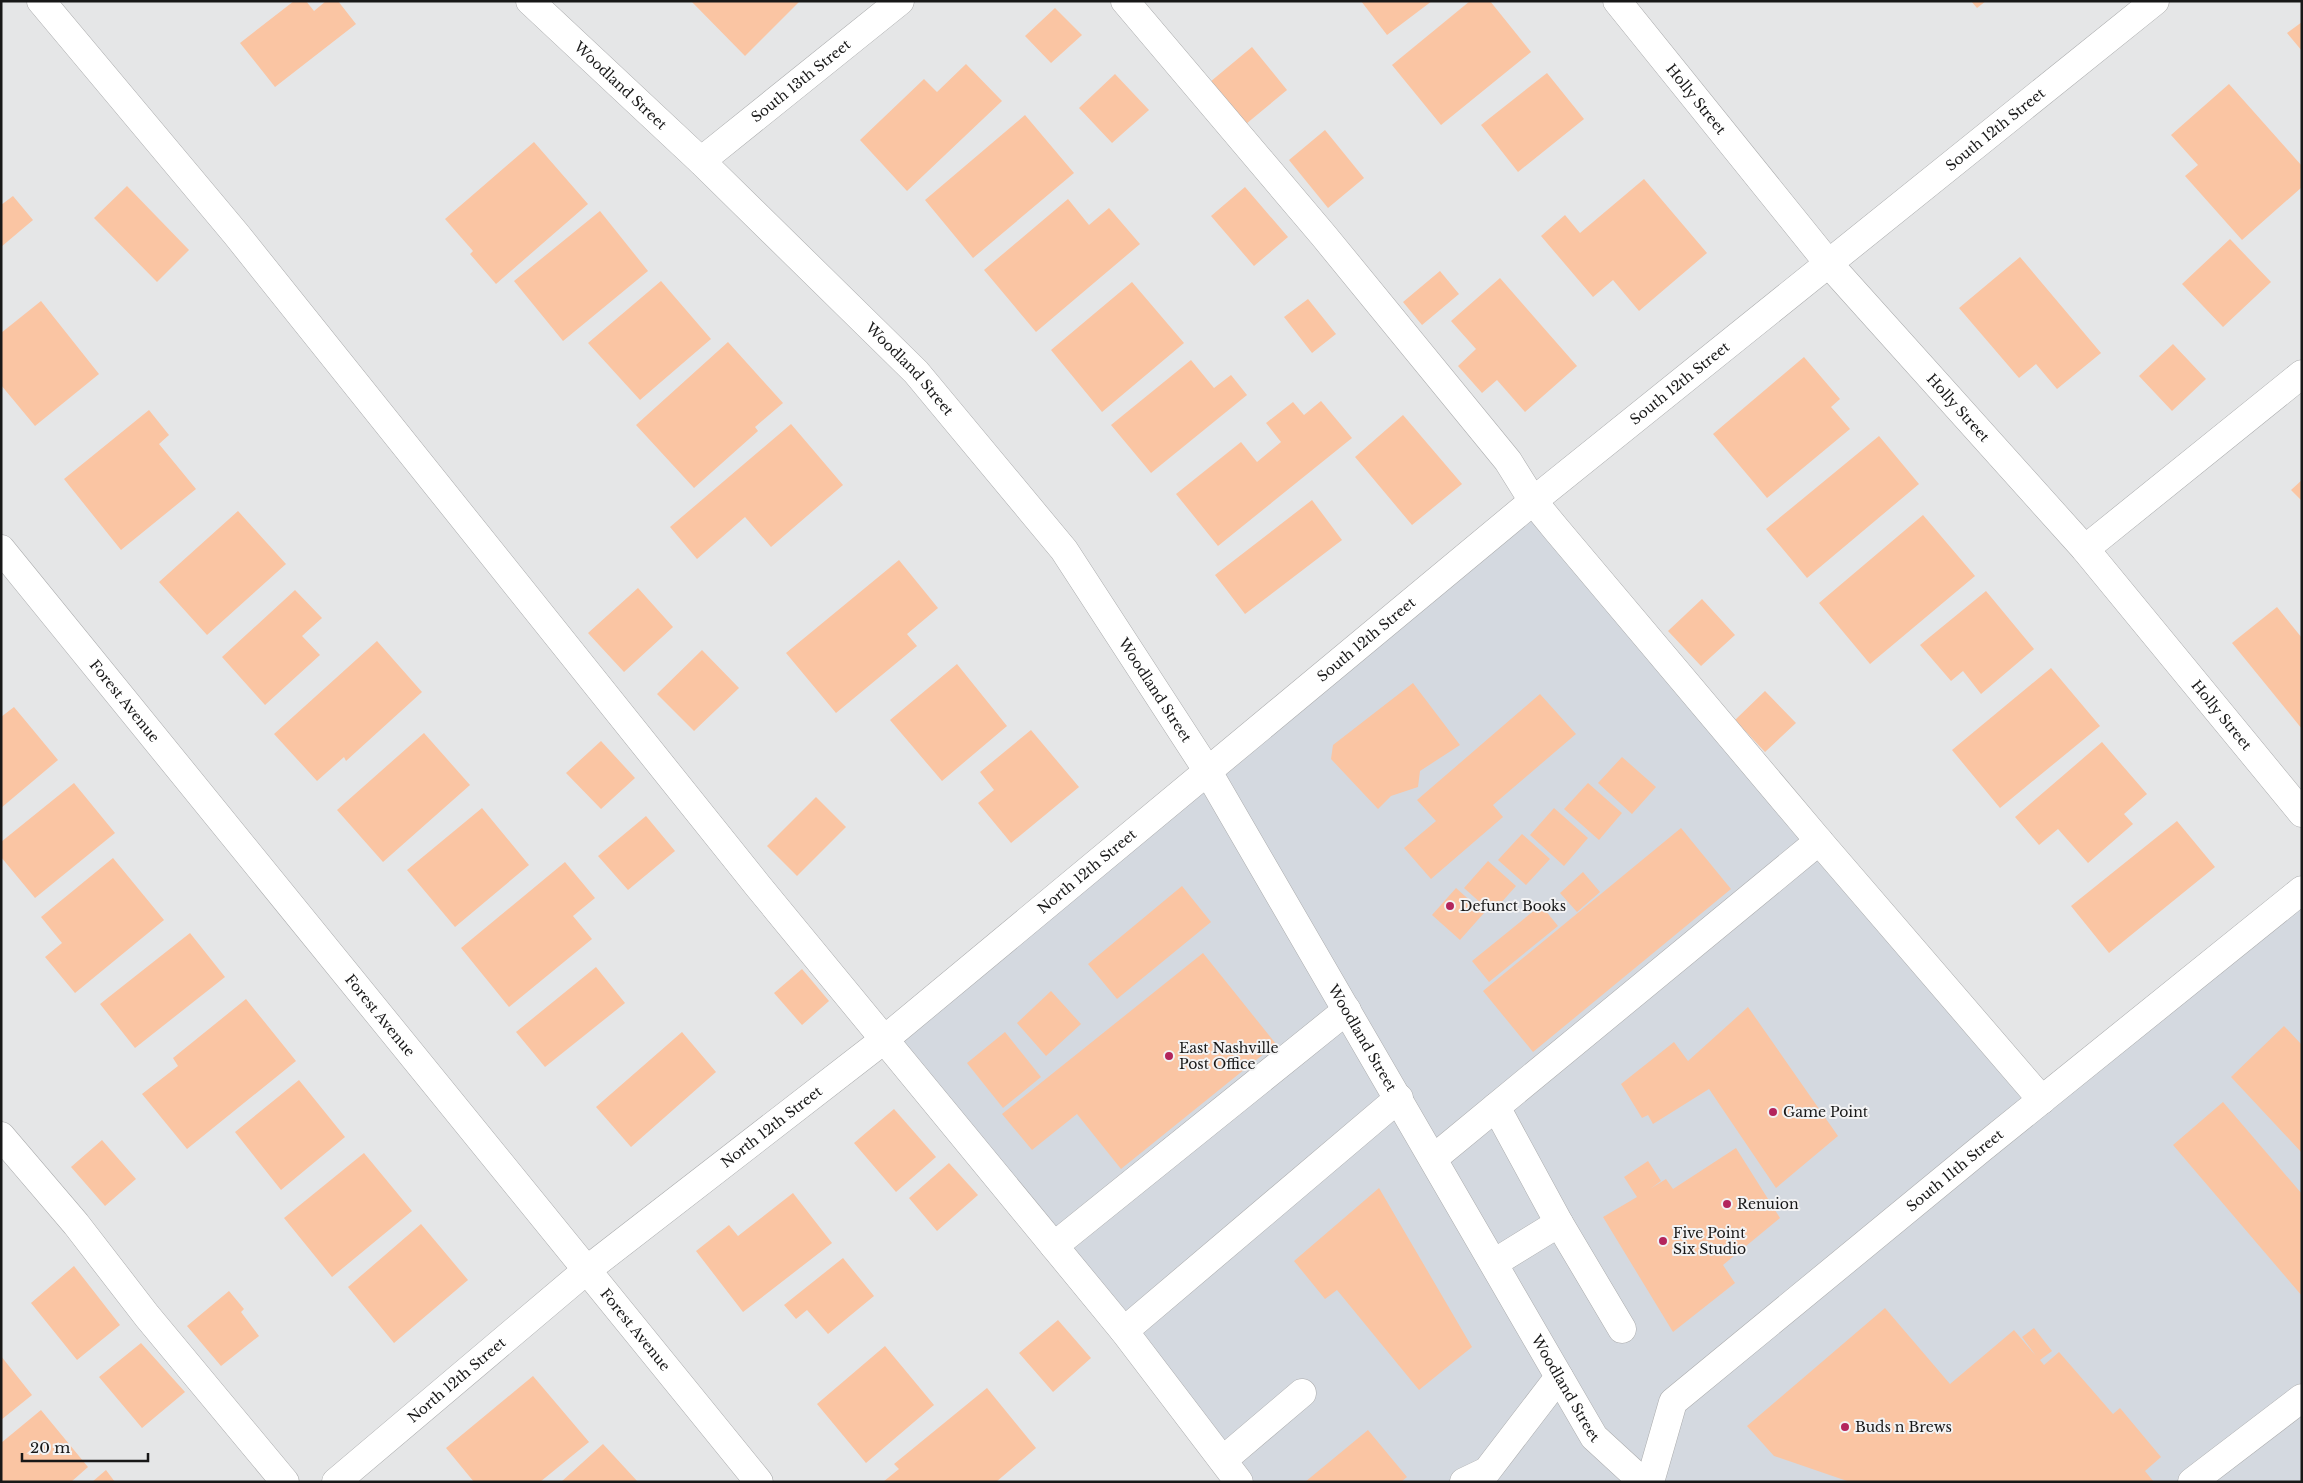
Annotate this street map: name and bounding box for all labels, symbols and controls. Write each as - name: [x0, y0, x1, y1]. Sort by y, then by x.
- street label: South 13th Street: [747, 35, 855, 126]
- street label: Woodland Street: [570, 37, 671, 134]
- street label: Holly Street: [1662, 60, 1730, 139]
- street label: South 12th Street: [1942, 84, 2049, 175]
- street label: Woodland Street: [861, 318, 958, 420]
- street label: South 12th Street: [1626, 337, 1734, 429]
- street label: Holly Street: [1923, 370, 1994, 446]
- street label: South 12th Street: [1313, 593, 1420, 686]
- street label: Woodland Street: [1114, 634, 1196, 746]
- street label: Forest Avenue: [86, 656, 163, 746]
- street label: Holly Street: [2187, 676, 2256, 754]
- street label: North 12th Street: [1034, 825, 1140, 918]
- place label: Defunct Books: [1460, 897, 1566, 915]
- marker: Defunct Books: [1444, 900, 1456, 912]
- street label: Forest Avenue: [341, 971, 419, 1060]
- street label: Woodland Street: [1324, 980, 1401, 1095]
- place label: East Nashville Post Office: [1179, 1039, 1279, 1073]
- marker: East Nashville Post Office: [1163, 1050, 1175, 1062]
- street label: North 12th Street: [717, 1082, 826, 1172]
- place label: Game Point: [1783, 1103, 1869, 1121]
- marker: Game Point: [1767, 1106, 1779, 1118]
- street label: South 11th Street: [1903, 1125, 2008, 1215]
- place label: Renuion: [1737, 1195, 1799, 1213]
- marker: Renuion: [1721, 1198, 1733, 1210]
- place label: Five Point Six Studio: [1673, 1224, 1746, 1258]
- marker: Five Point Six Studio: [1657, 1235, 1669, 1247]
- street label: Forest Avenue: [597, 1285, 674, 1375]
- street label: Woodland Street: [1527, 1331, 1604, 1447]
- street label: North 12th Street: [404, 1333, 510, 1427]
- place label: Buds n Brews: [1855, 1418, 1952, 1436]
- marker: Buds n Brews: [1839, 1421, 1851, 1433]
- scale bar: [22, 1430, 149, 1462]
- text: 20 m: [30, 1438, 70, 1457]

